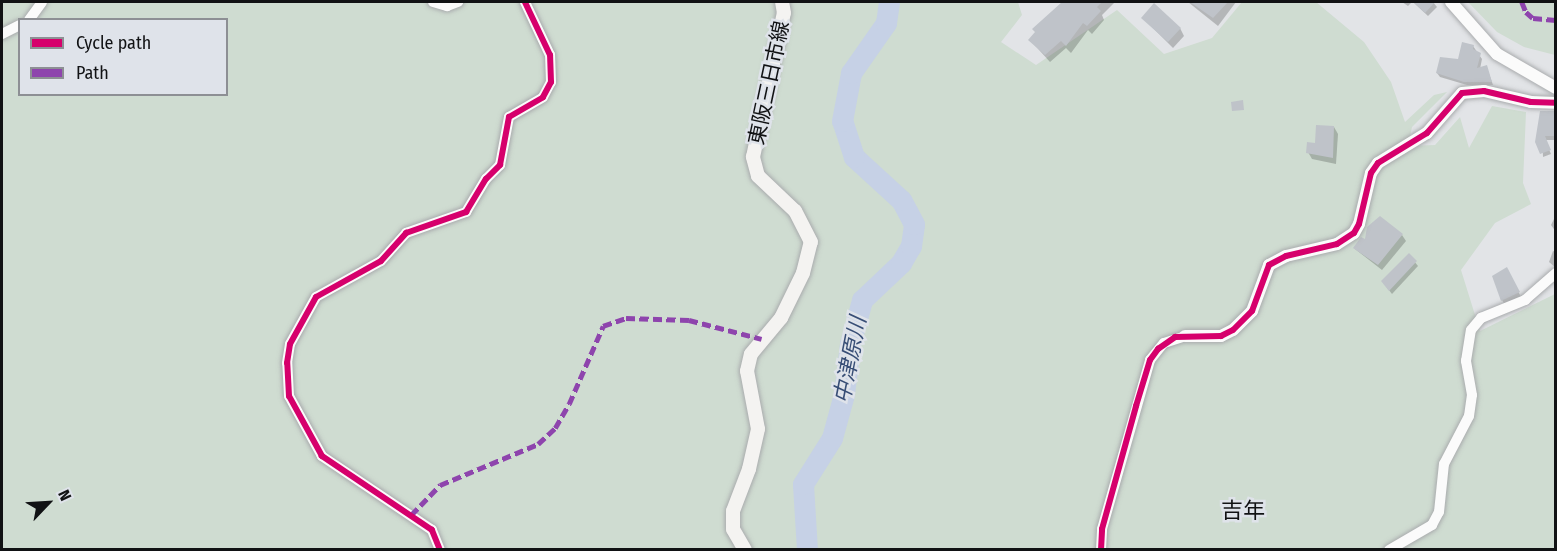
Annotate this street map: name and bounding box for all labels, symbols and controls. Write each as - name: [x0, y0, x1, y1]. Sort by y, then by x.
- legend: [18, 18, 228, 96]
- street label: 東阪三日市線: [744, 19, 794, 147]
- text: Cycle path: [76, 32, 151, 54]
- text: Path: [76, 62, 109, 84]
- water label: 中津原川: [829, 314, 871, 406]
- north arrow: [18, 473, 78, 533]
- text: N: [54, 487, 75, 504]
- district label: 吉年: [1221, 498, 1265, 524]

